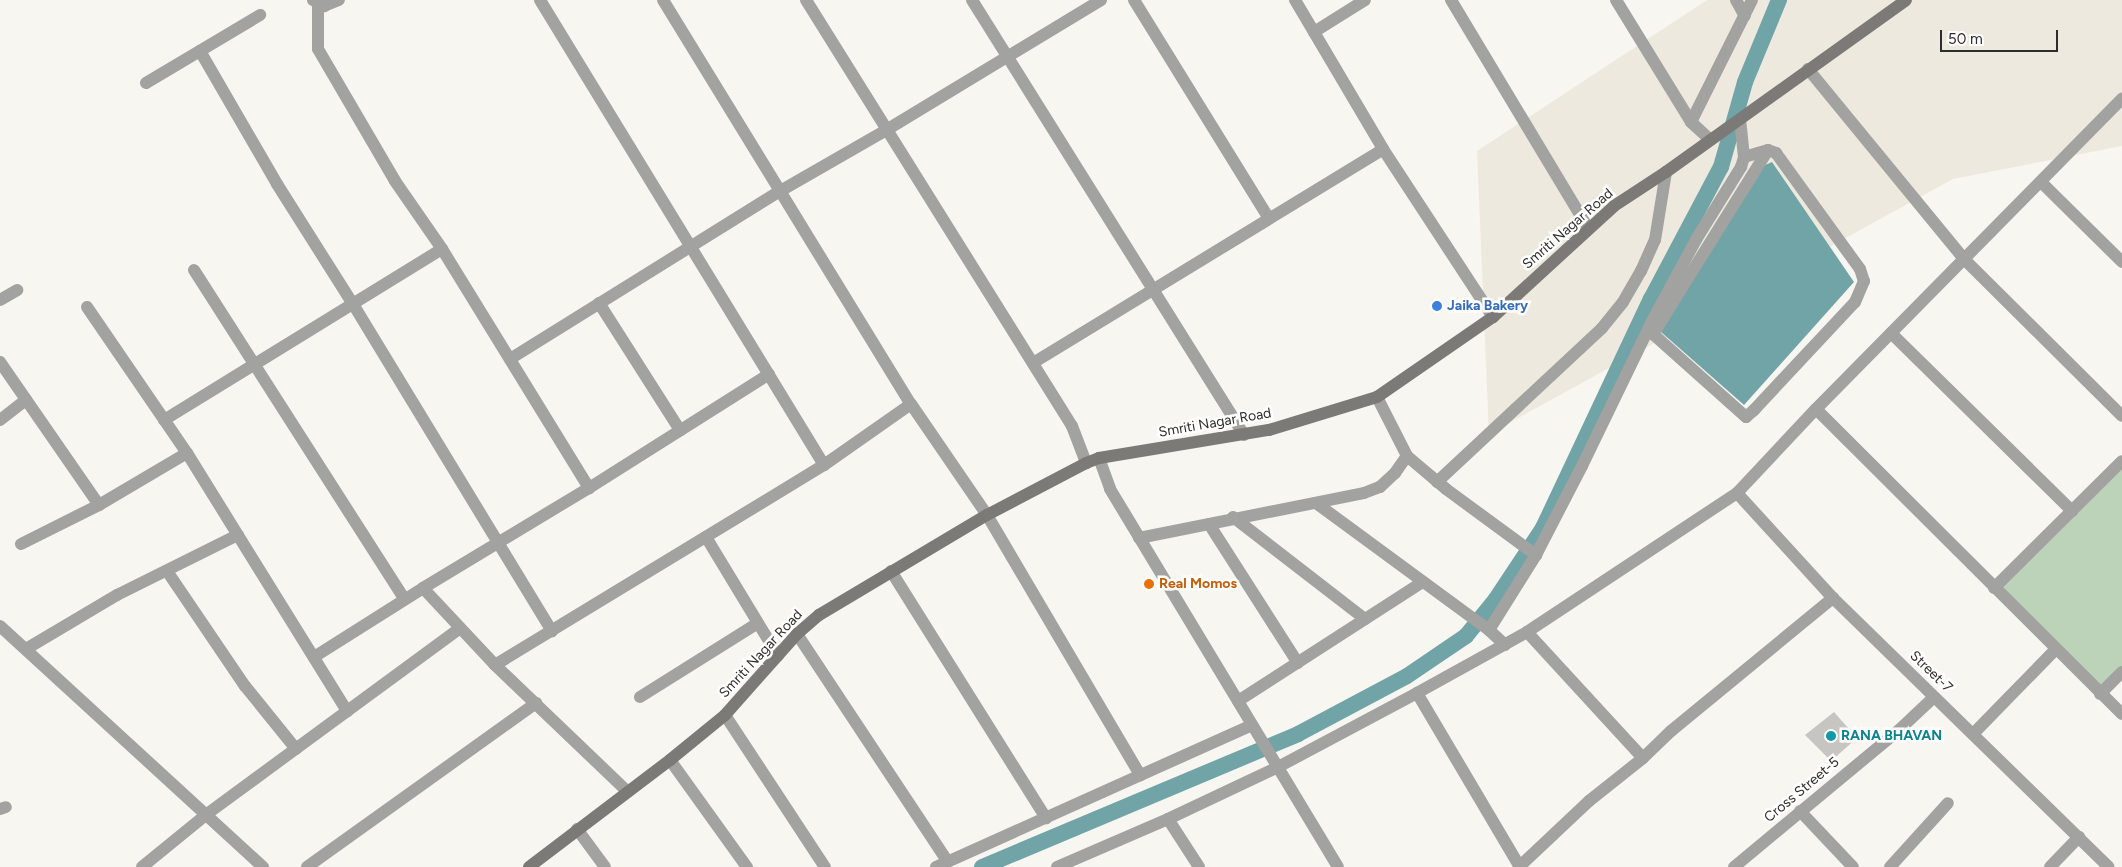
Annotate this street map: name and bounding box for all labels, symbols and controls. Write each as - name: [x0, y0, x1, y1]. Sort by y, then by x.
- scale bar: [1942, 20, 2060, 52]
- text: 50 m: [1948, 30, 1983, 48]
- street label: Smriti Nagar Road: [1519, 185, 1617, 273]
- place label: Jaika Bakery: [1447, 298, 1528, 314]
- marker: Jaika Bakery: [1431, 300, 1443, 312]
- street label: Smriti Nagar Road: [1157, 405, 1273, 441]
- place label: Real Momos: [1159, 576, 1237, 592]
- marker: Real Momos: [1143, 578, 1155, 590]
- street label: Smriti Nagar Road: [716, 606, 806, 702]
- street label: Street-7: [1906, 648, 1956, 696]
- place label: RANA BHAVAN: [1841, 728, 1942, 744]
- marker: RANA BHAVAN: [1825, 730, 1837, 742]
- street label: Cross Street-5: [1761, 754, 1843, 826]

